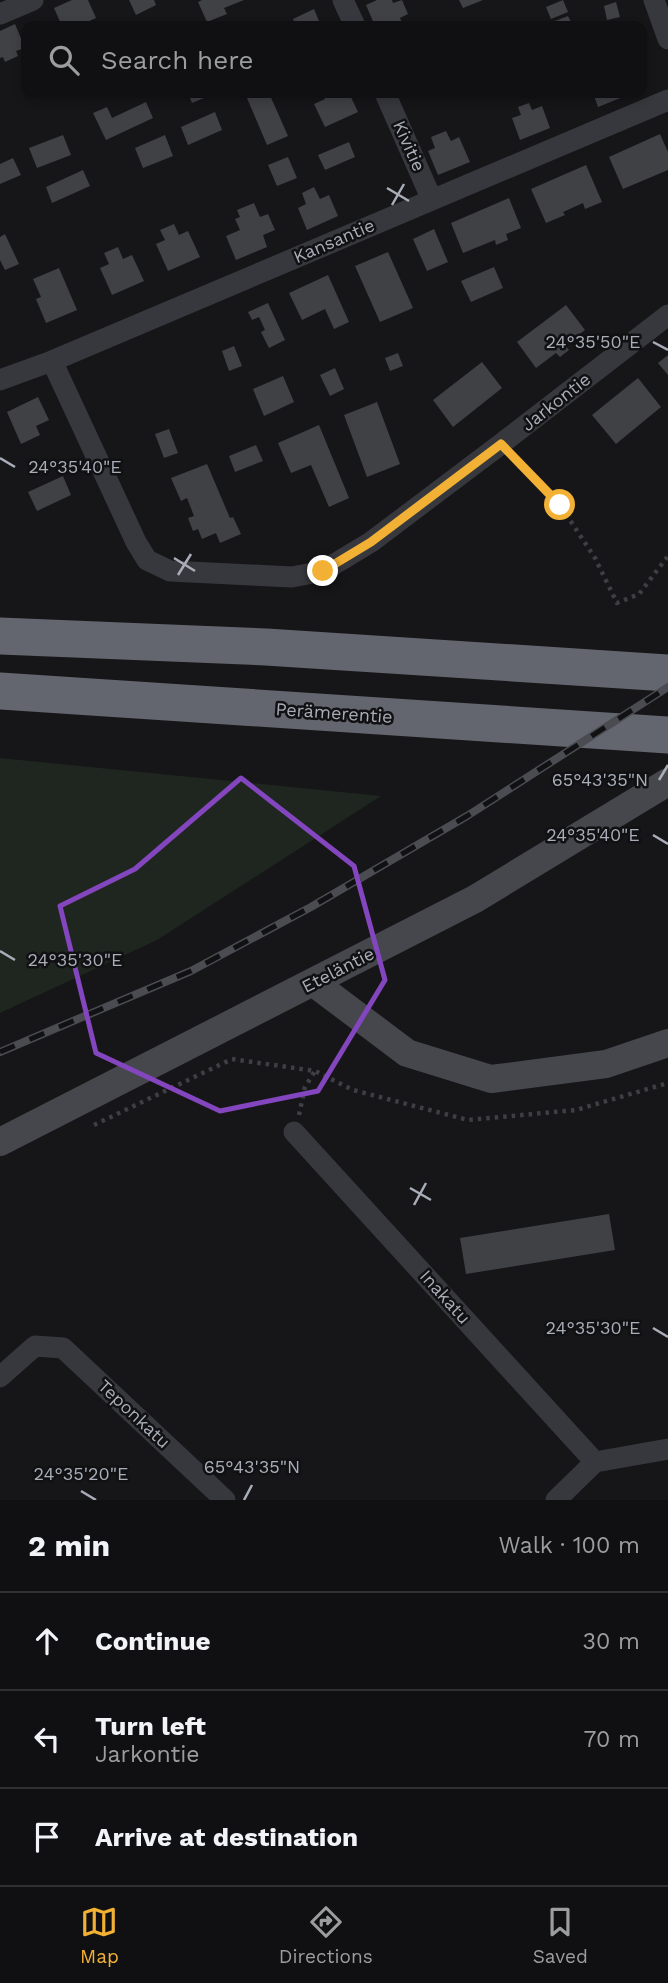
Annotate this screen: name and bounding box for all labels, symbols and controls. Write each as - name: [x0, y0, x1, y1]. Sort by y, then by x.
- search box: [21, 21, 647, 98]
- icon: search: [45, 41, 83, 79]
- text: Search here: [101, 45, 253, 75]
- street label: Kivitie: [389, 117, 430, 174]
- street label: Kansantie: [290, 214, 378, 267]
- text: 24°35'50"E: [546, 331, 640, 352]
- street label: Jarkontie: [517, 368, 594, 435]
- text: 24°35'40"E: [28, 456, 122, 477]
- route start: [544, 489, 575, 520]
- route end: [307, 555, 338, 586]
- street label: Perämerentie: [275, 698, 393, 727]
- text: 65°43'35"N: [552, 769, 648, 790]
- text: 24°35'40"E: [546, 824, 640, 845]
- street label: Eteläntie: [298, 942, 378, 997]
- text: 24°35'30"E: [28, 949, 122, 970]
- street label: Inakatu: [416, 1265, 475, 1328]
- text: 24°35'30"E: [546, 1317, 640, 1338]
- street label: Teponkatu: [94, 1375, 175, 1452]
- text: 65°43'35"N: [204, 1456, 300, 1477]
- text: 24°35'20"E: [34, 1463, 128, 1484]
- text: 2 min: [28, 1528, 110, 1563]
- text: Walk · 100 m: [498, 1532, 640, 1559]
- icon: ahead: [28, 1622, 66, 1660]
- text: Continue: [95, 1626, 211, 1656]
- text: 30 m: [583, 1628, 640, 1655]
- text: Turn left: [95, 1711, 206, 1741]
- icon: left: [28, 1720, 66, 1758]
- text: 70 m: [583, 1726, 640, 1753]
- text: Jarkontie: [95, 1741, 200, 1768]
- icon: arrive: [28, 1818, 66, 1856]
- text: Arrive at destination: [95, 1822, 358, 1852]
- tab: Map: [80, 1903, 119, 1968]
- tab: Directions: [279, 1903, 373, 1968]
- tab: Saved: [533, 1903, 588, 1968]

